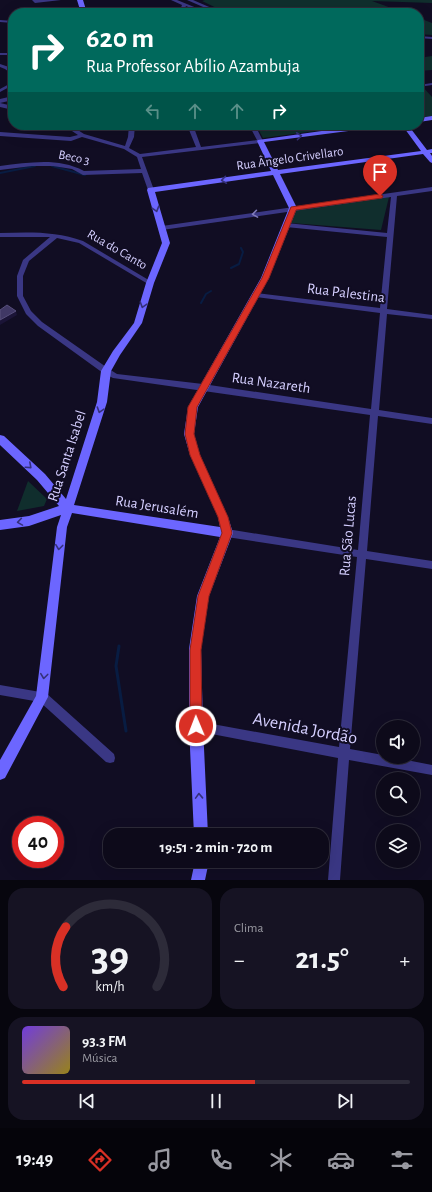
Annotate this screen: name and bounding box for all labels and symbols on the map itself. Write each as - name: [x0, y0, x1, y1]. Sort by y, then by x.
- one-way arrow: [296, 131, 302, 140]
- street label: Rua Ângelo Crivellaro: [236, 144, 344, 173]
- street label: Beco 3: [57, 148, 91, 168]
- pin: [363, 155, 397, 196]
- one-way arrow: [221, 175, 227, 184]
- one-way arrow: [151, 206, 160, 213]
- one-way arrow: [252, 209, 258, 218]
- street label: Rua do Canto: [85, 228, 149, 272]
- street label: Rua Palestina: [306, 281, 386, 305]
- one-way arrow: [139, 301, 148, 308]
- street label: Rua Nazareth: [231, 370, 311, 396]
- one-way arrow: [96, 406, 104, 413]
- street label: Rua Santa Isabel: [45, 408, 89, 504]
- one-way arrow: [24, 461, 32, 468]
- street label: Rua Jerusalém: [114, 493, 200, 521]
- street label: Rua São Lucas: [337, 495, 359, 577]
- one-way arrow: [17, 517, 23, 526]
- one-way arrow: [55, 544, 64, 550]
- one-way arrow: [40, 673, 49, 679]
- position arrow: [175, 705, 217, 747]
- street label: Avenida Jordão: [251, 710, 359, 748]
- one-way arrow: [195, 793, 203, 799]
- speed limit sign: 40: [12, 816, 64, 868]

